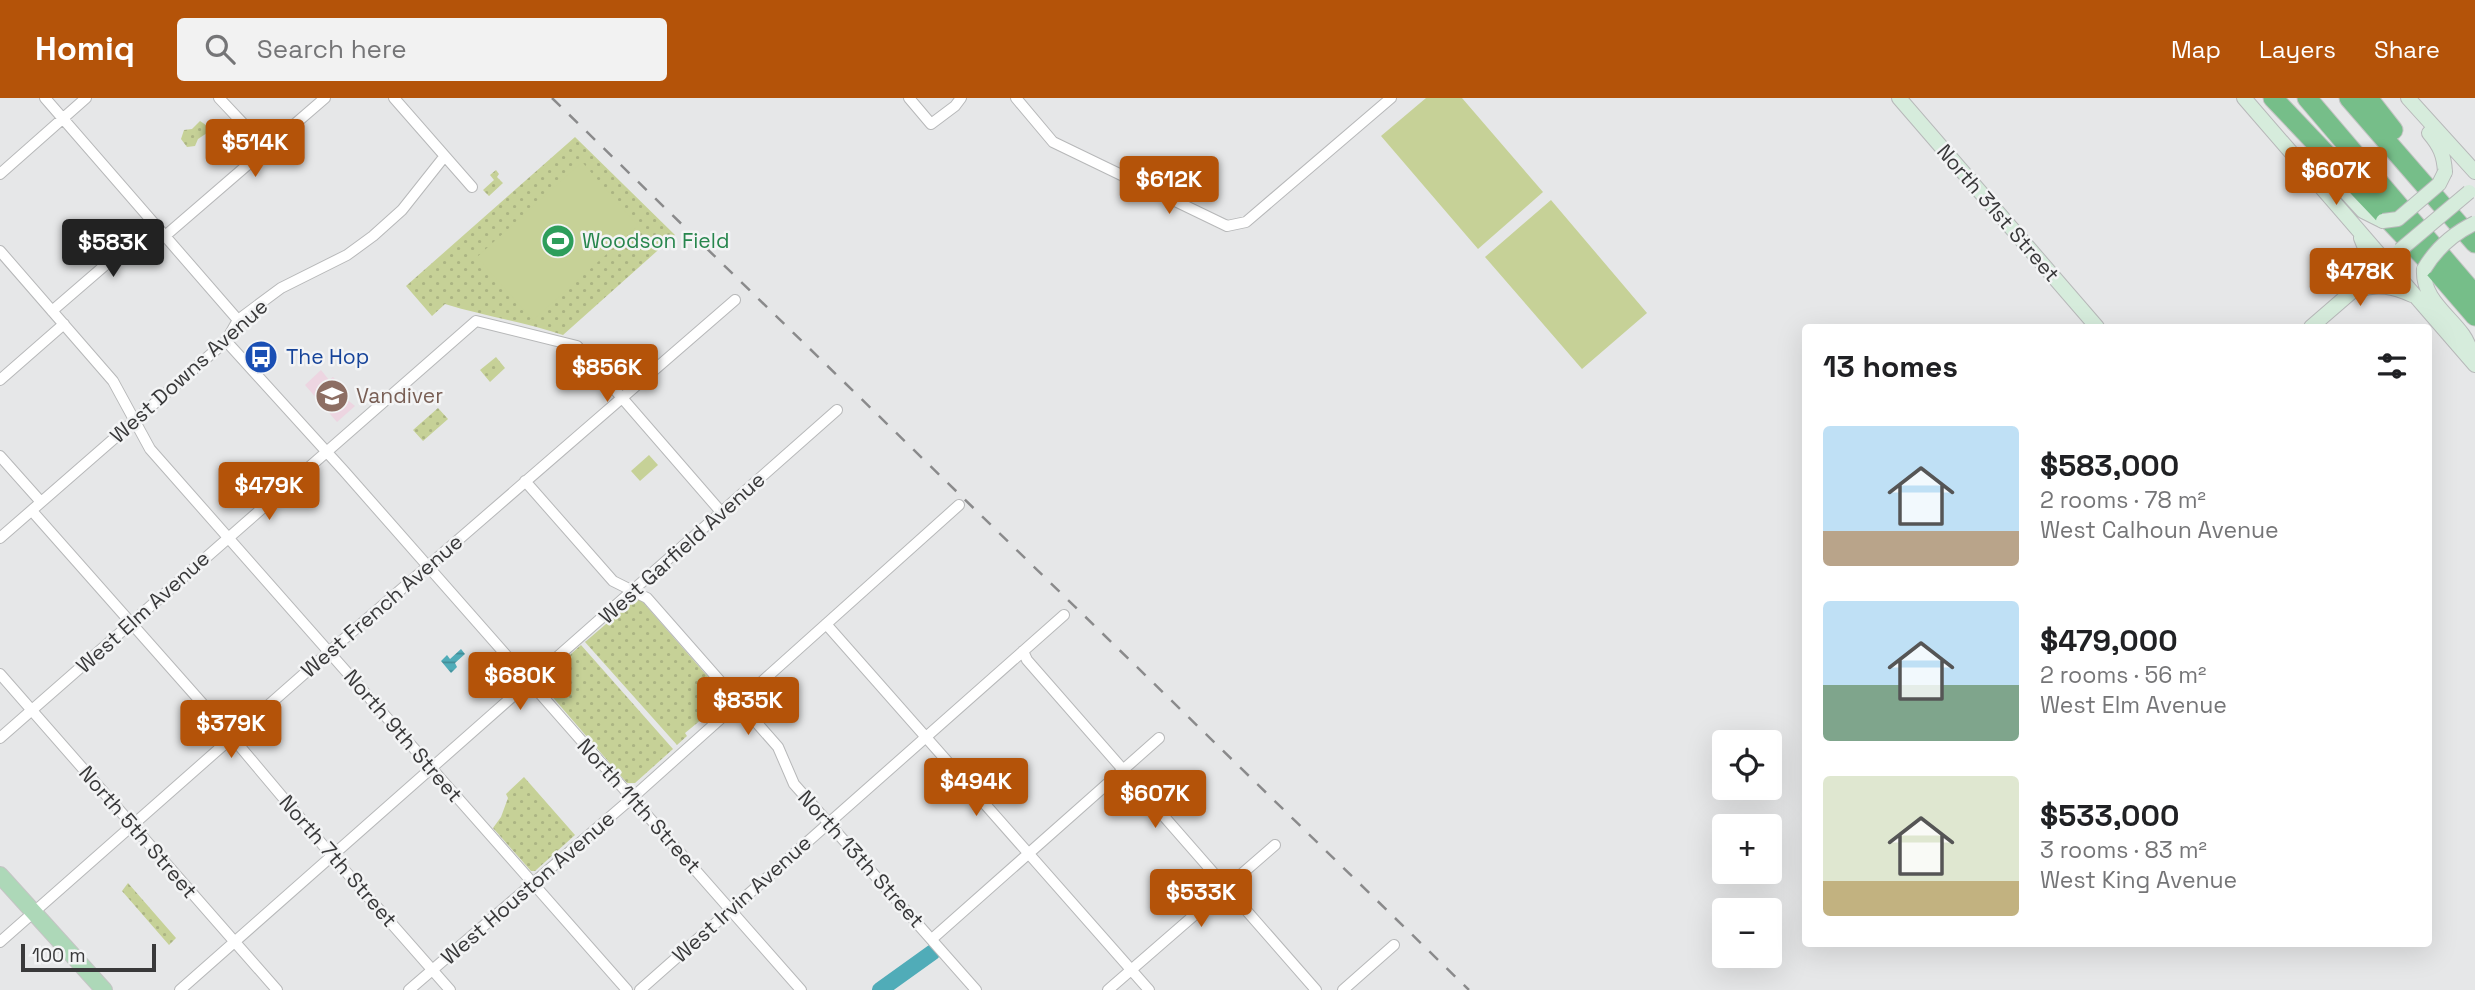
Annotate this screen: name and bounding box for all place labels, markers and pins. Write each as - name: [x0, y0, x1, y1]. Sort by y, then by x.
- pin: $514K: [206, 120, 304, 179]
- pin: $607K: [2287, 148, 2385, 207]
- pin: $612K: [1120, 156, 1218, 216]
- pin: $583K: [64, 220, 162, 279]
- sports icon: Woodson Field: [539, 222, 577, 260]
- place label: Woodson Field: [582, 227, 729, 254]
- pin: $478K: [2311, 248, 2409, 308]
- bus stop icon: The Hop: [242, 338, 280, 376]
- place label: The Hop: [286, 343, 369, 370]
- pin: $856K: [558, 344, 656, 404]
- school or university icon: Vandiver: [313, 377, 351, 415]
- place label: Vandiver: [356, 382, 443, 409]
- pin: $479K: [220, 462, 318, 522]
- pin: $680K: [471, 652, 569, 712]
- pin: $835K: [699, 678, 797, 737]
- pin: $379K: [182, 700, 280, 760]
- pin: $494K: [927, 758, 1025, 818]
- pin: $607K: [1106, 770, 1204, 830]
- pin: $533K: [1152, 870, 1250, 929]

